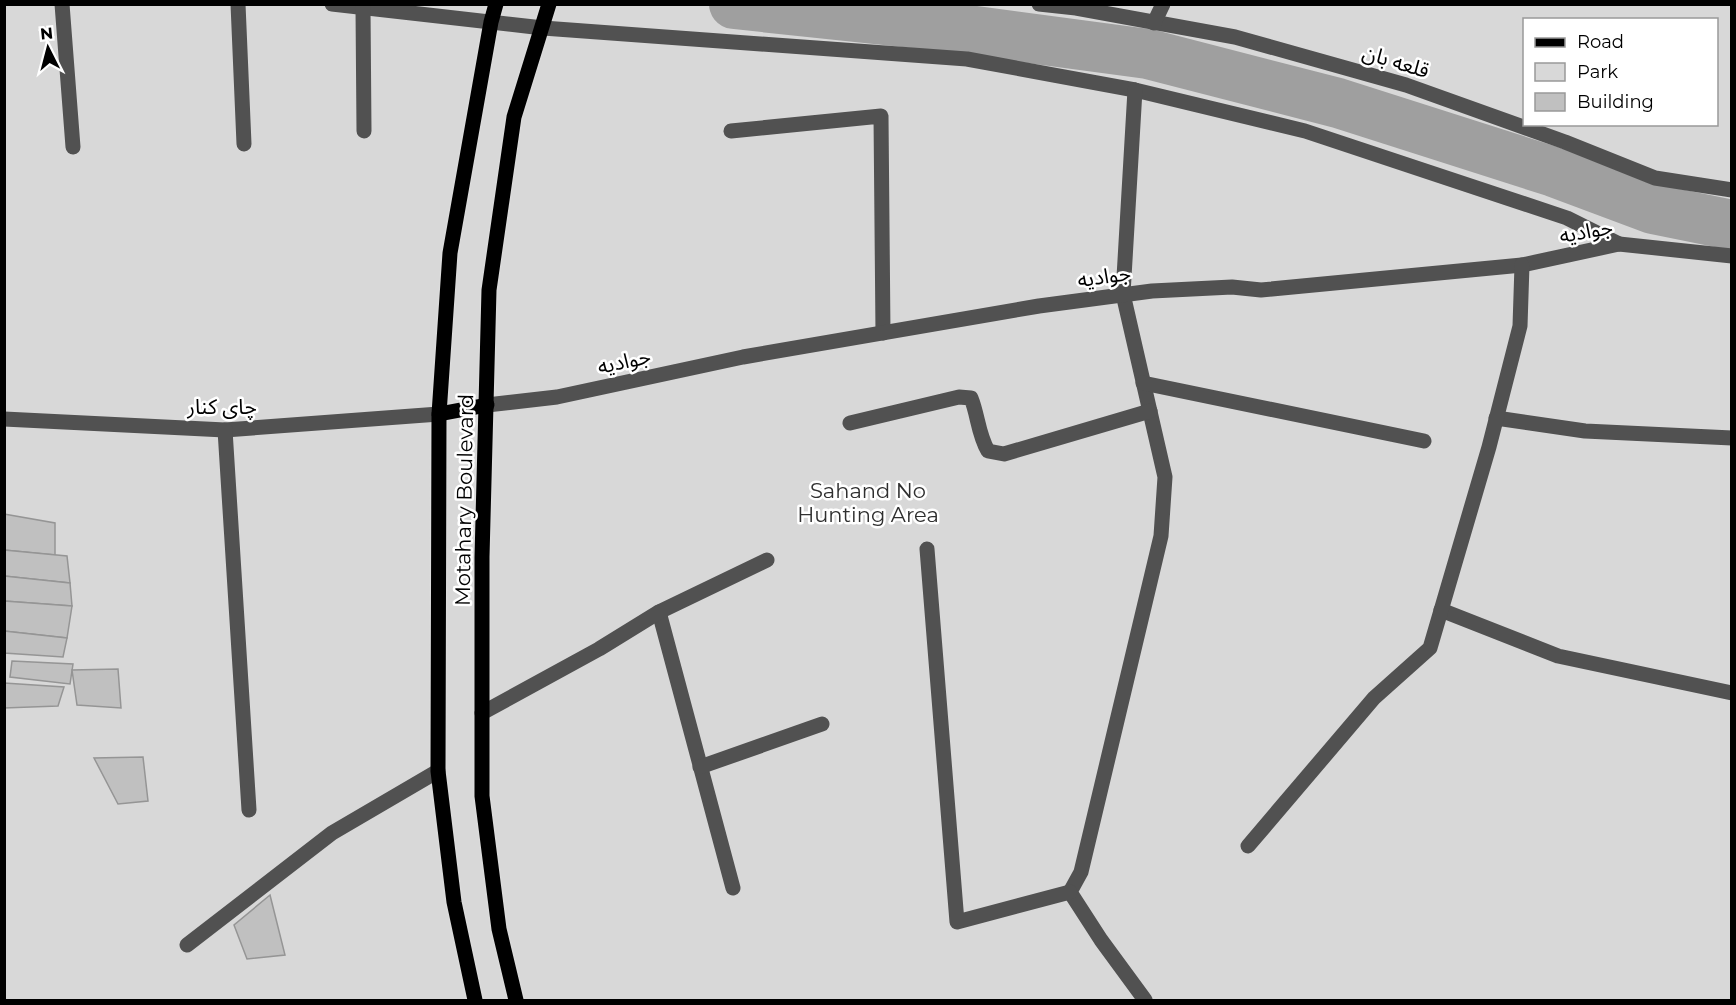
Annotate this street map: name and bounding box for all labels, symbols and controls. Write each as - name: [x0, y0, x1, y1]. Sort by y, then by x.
- north arrow: [18, 18, 78, 78]
- legend: [1523, 18, 1718, 126]
- text: N: [39, 23, 54, 44]
- text: Road: [1577, 31, 1624, 53]
- street label: قلعه بان: [1360, 39, 1432, 83]
- text: Park: [1577, 61, 1618, 83]
- text: Building: [1577, 91, 1654, 113]
- street label: جوادیه: [1557, 214, 1615, 248]
- street label: جوادیه: [1076, 260, 1132, 292]
- street label: جوادیه: [595, 343, 653, 379]
- street label: چای کنار: [186, 394, 257, 420]
- street label: Motahary Boulevard: [450, 394, 478, 606]
- park label: Sahand No Hunting Area: [797, 478, 939, 527]

